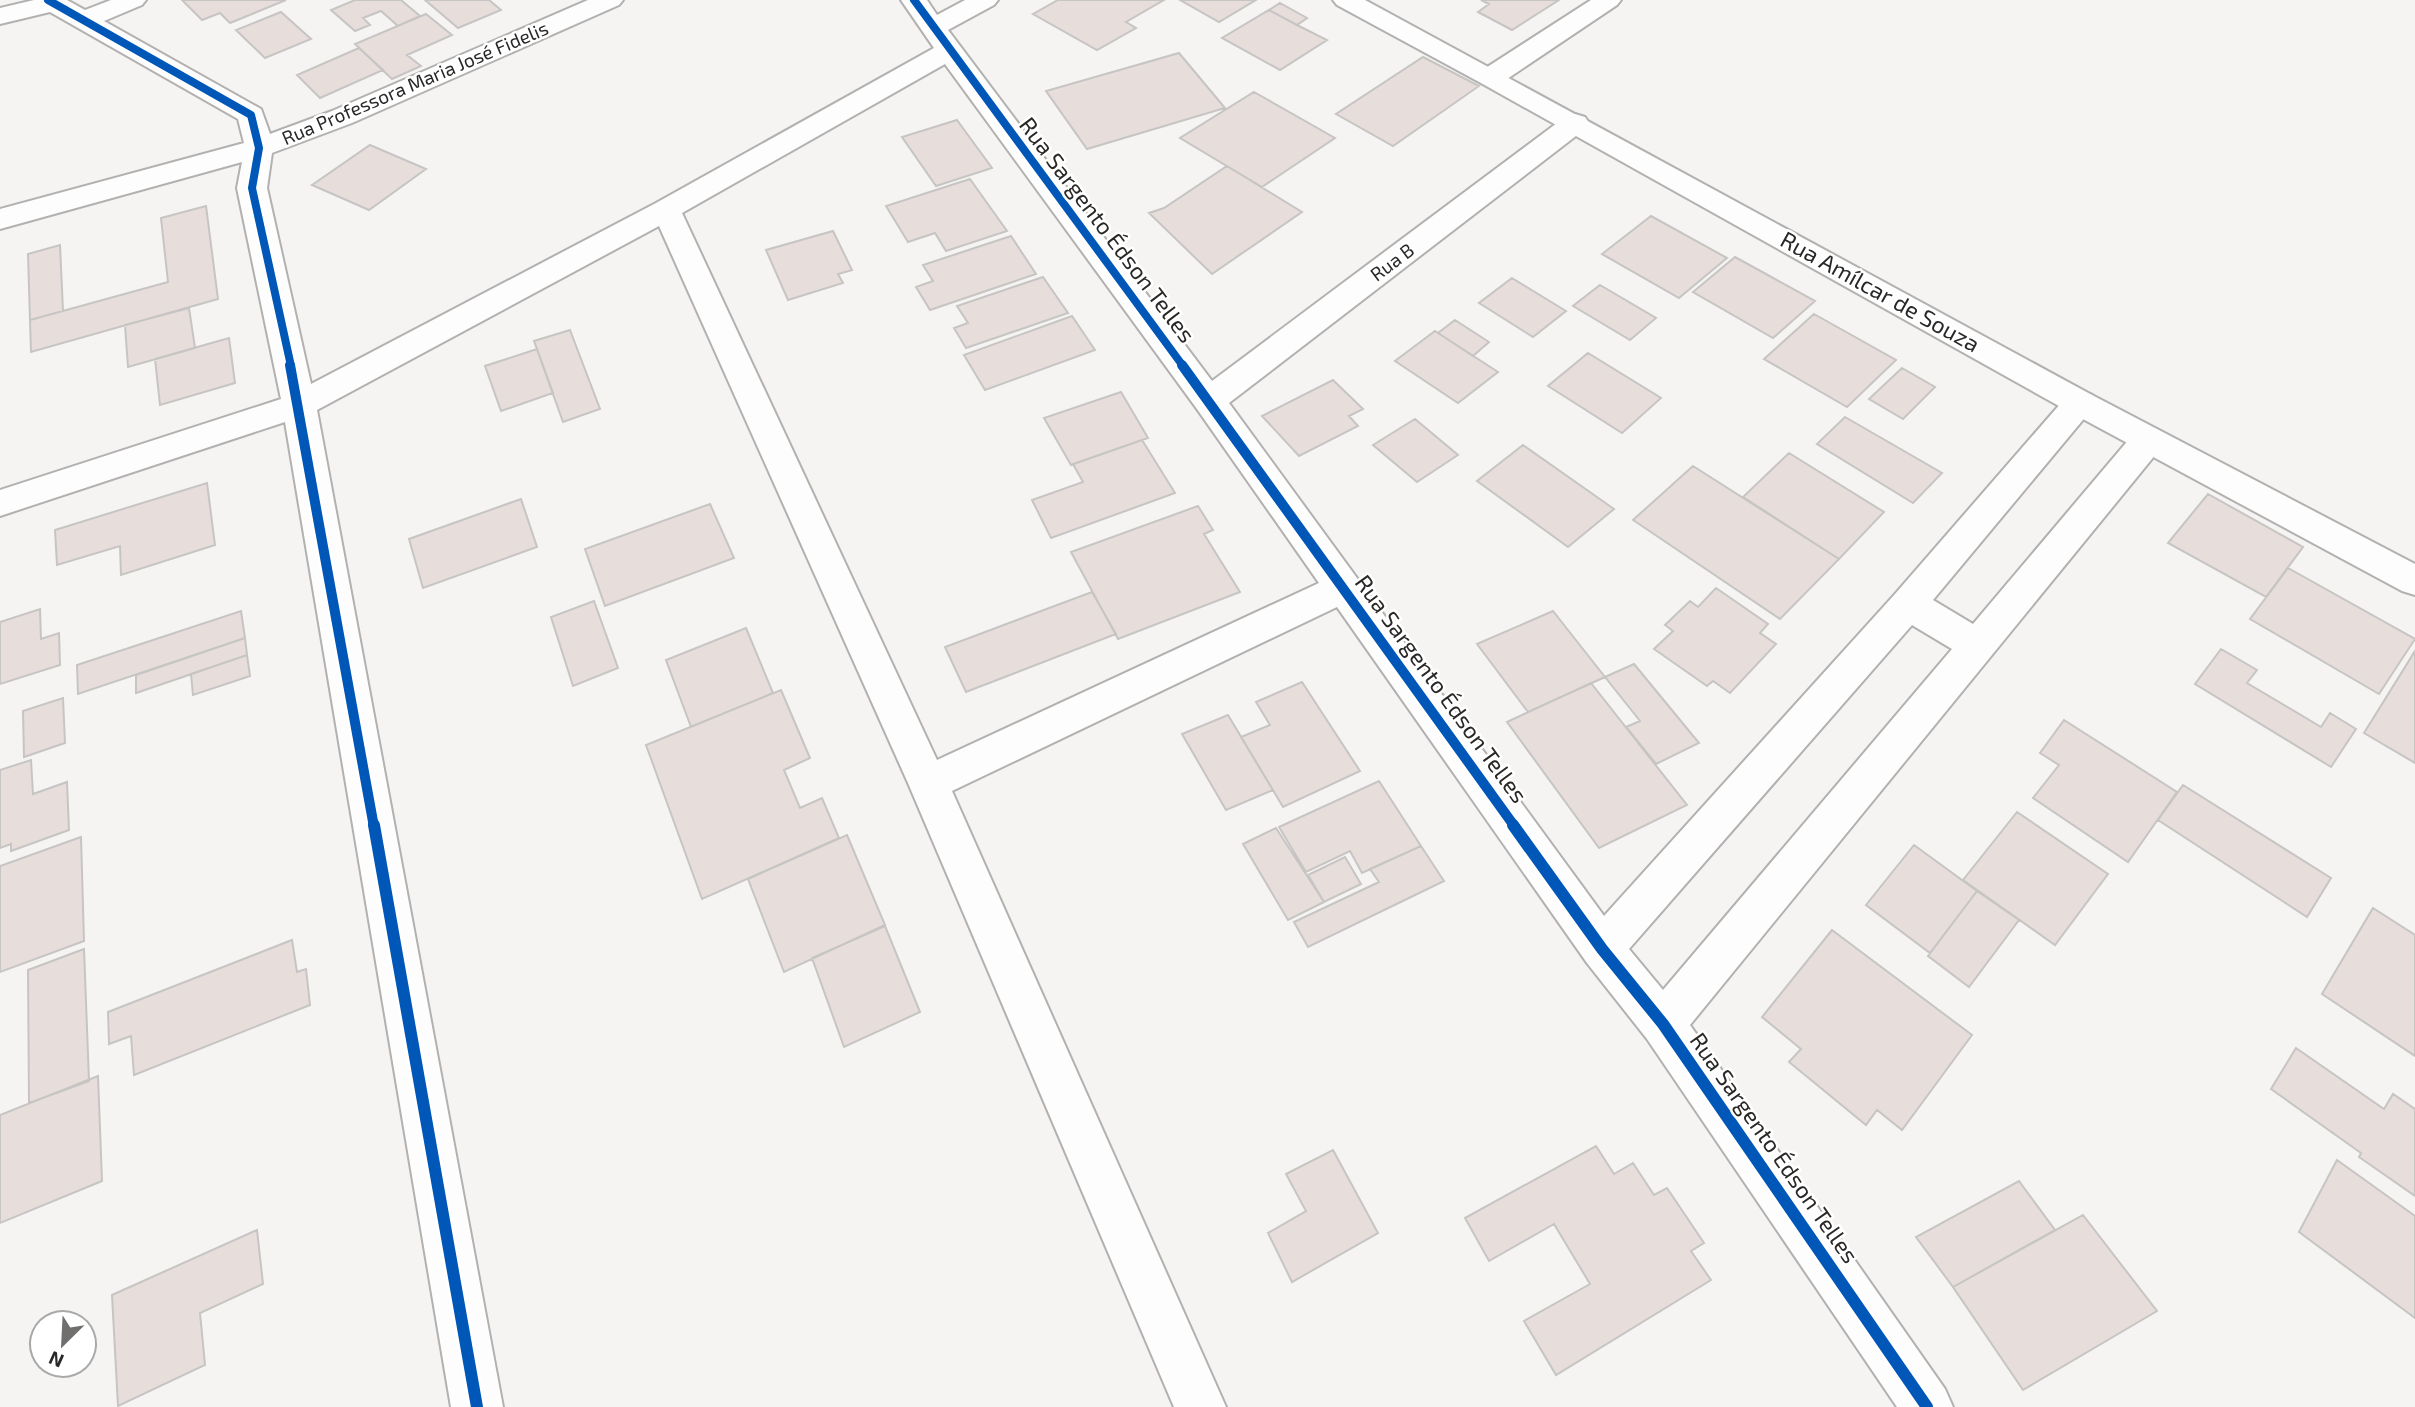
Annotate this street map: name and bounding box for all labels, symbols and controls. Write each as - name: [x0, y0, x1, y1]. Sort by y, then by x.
- street label: Rua Professora Maria José Fidelis: [278, 16, 552, 149]
- street label: Rua Sargento Édson Telles: [1014, 111, 1202, 348]
- street label: Rua Amílcar de Souza: [1776, 225, 1985, 358]
- street label: Rua B: [1365, 238, 1418, 286]
- street label: Rua Sargento Édson Telles: [1350, 569, 1534, 808]
- street label: Rua Sargento Édson Telles: [1685, 1027, 1865, 1268]
- north arrow: [28, 1309, 98, 1379]
- text: N: [45, 1347, 67, 1373]

